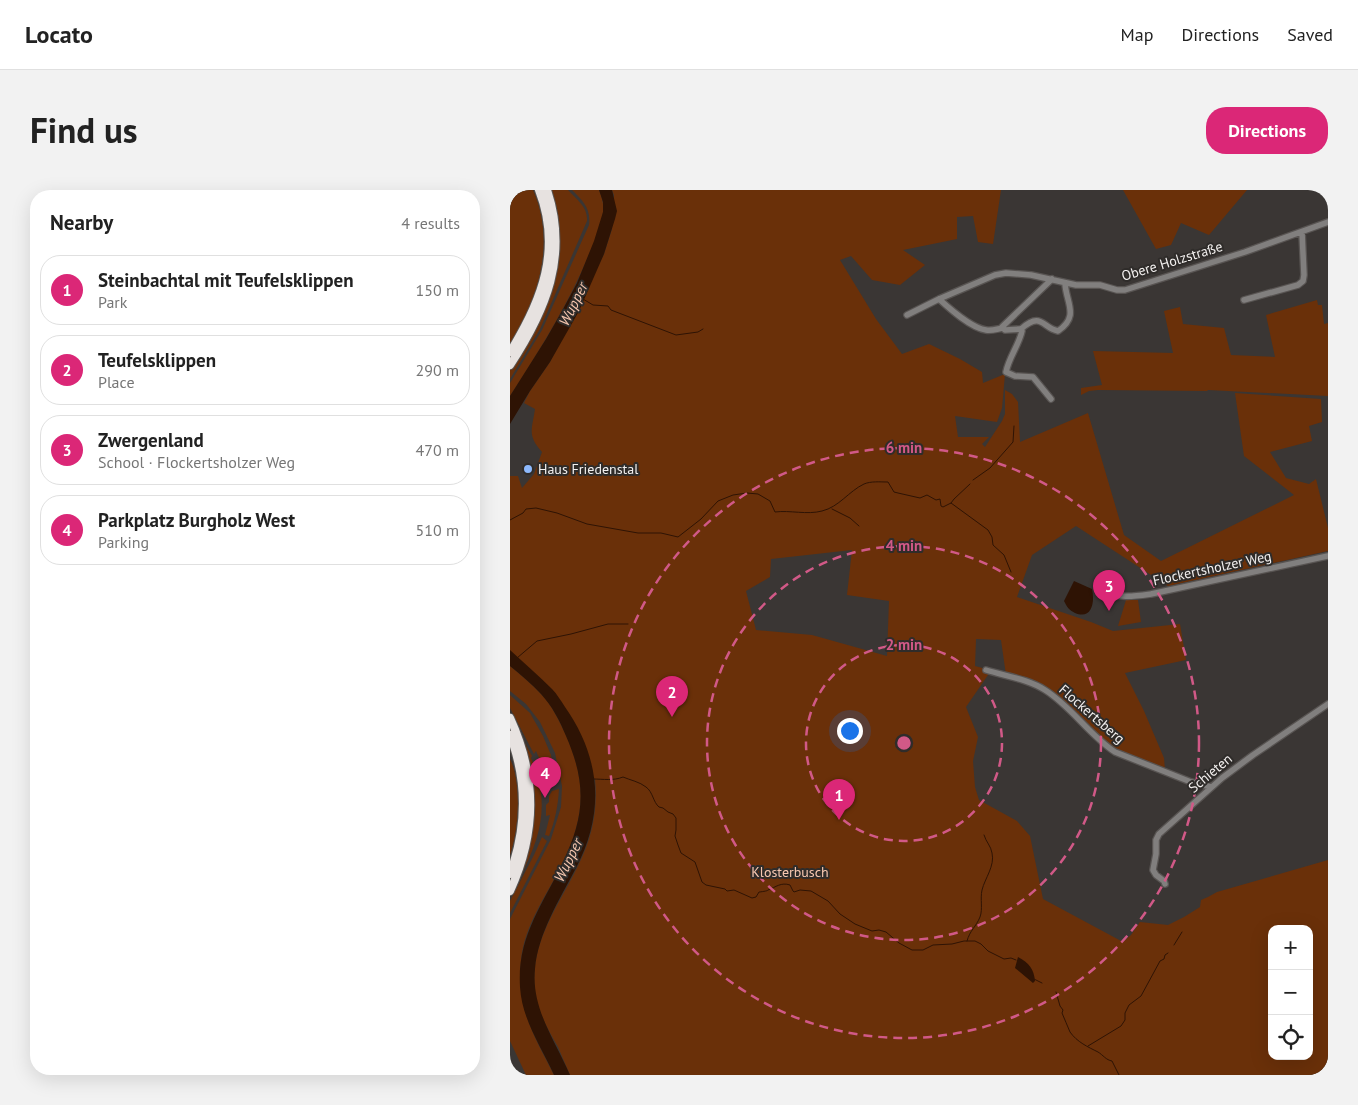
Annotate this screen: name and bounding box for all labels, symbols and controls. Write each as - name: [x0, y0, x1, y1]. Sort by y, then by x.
- text: Locato: [25, 19, 93, 50]
- text: Map: [1121, 23, 1153, 46]
- text: Directions: [1181, 23, 1259, 46]
- text: Saved: [1287, 23, 1333, 46]
- text: Find us: [30, 107, 138, 153]
- button: Directions: [1206, 107, 1328, 154]
- text: Nearby: [50, 209, 113, 236]
- text: 4 results: [401, 213, 460, 233]
- street label: Obere Holzstraße: [1119, 237, 1225, 285]
- text: Steinbachtal mit Teufelsklippen: [98, 268, 354, 292]
- water label: Wupper: [554, 278, 592, 329]
- text: 1: [62, 280, 72, 300]
- text: 150 m: [416, 280, 459, 300]
- text: Park: [98, 292, 127, 312]
- text: Teufelsklippen: [98, 348, 216, 372]
- text: 2: [62, 360, 72, 380]
- text: 290 m: [416, 360, 459, 380]
- text: Place: [98, 372, 135, 392]
- text: Zwergenland: [98, 428, 204, 452]
- text: 6 min: [886, 438, 922, 457]
- text: 3: [62, 440, 72, 460]
- text: 470 m: [416, 440, 459, 460]
- text: School · Flockertsholzer Weg: [98, 452, 295, 472]
- place label: Haus Friedenstal: [538, 460, 638, 478]
- marker: Haus Friedenstal: [522, 463, 534, 475]
- text: Parkplatz Burgholz West: [98, 508, 295, 532]
- text: 4: [62, 520, 72, 540]
- text: 510 m: [416, 520, 459, 540]
- text: Parking: [98, 532, 149, 552]
- text: 4 min: [886, 536, 922, 555]
- street label: Flockertsholzer Weg: [1151, 547, 1273, 589]
- pin: 3: [1093, 570, 1125, 611]
- text: 2 min: [886, 635, 922, 654]
- pin: 2: [656, 676, 688, 717]
- street label: Flockertsberg: [1055, 680, 1129, 748]
- your location: [837, 718, 863, 744]
- centre of rings: [895, 734, 913, 752]
- street label: Schieten: [1184, 750, 1236, 796]
- pin: 4: [529, 757, 561, 798]
- pin: 1: [823, 779, 855, 820]
- water label: Wupper: [549, 834, 587, 885]
- park label: Klosterbusch: [751, 863, 829, 881]
- map controls: [1268, 925, 1313, 1060]
- button: +: [1268, 925, 1313, 970]
- button: −: [1268, 970, 1313, 1015]
- button: locate: [1268, 1015, 1313, 1060]

